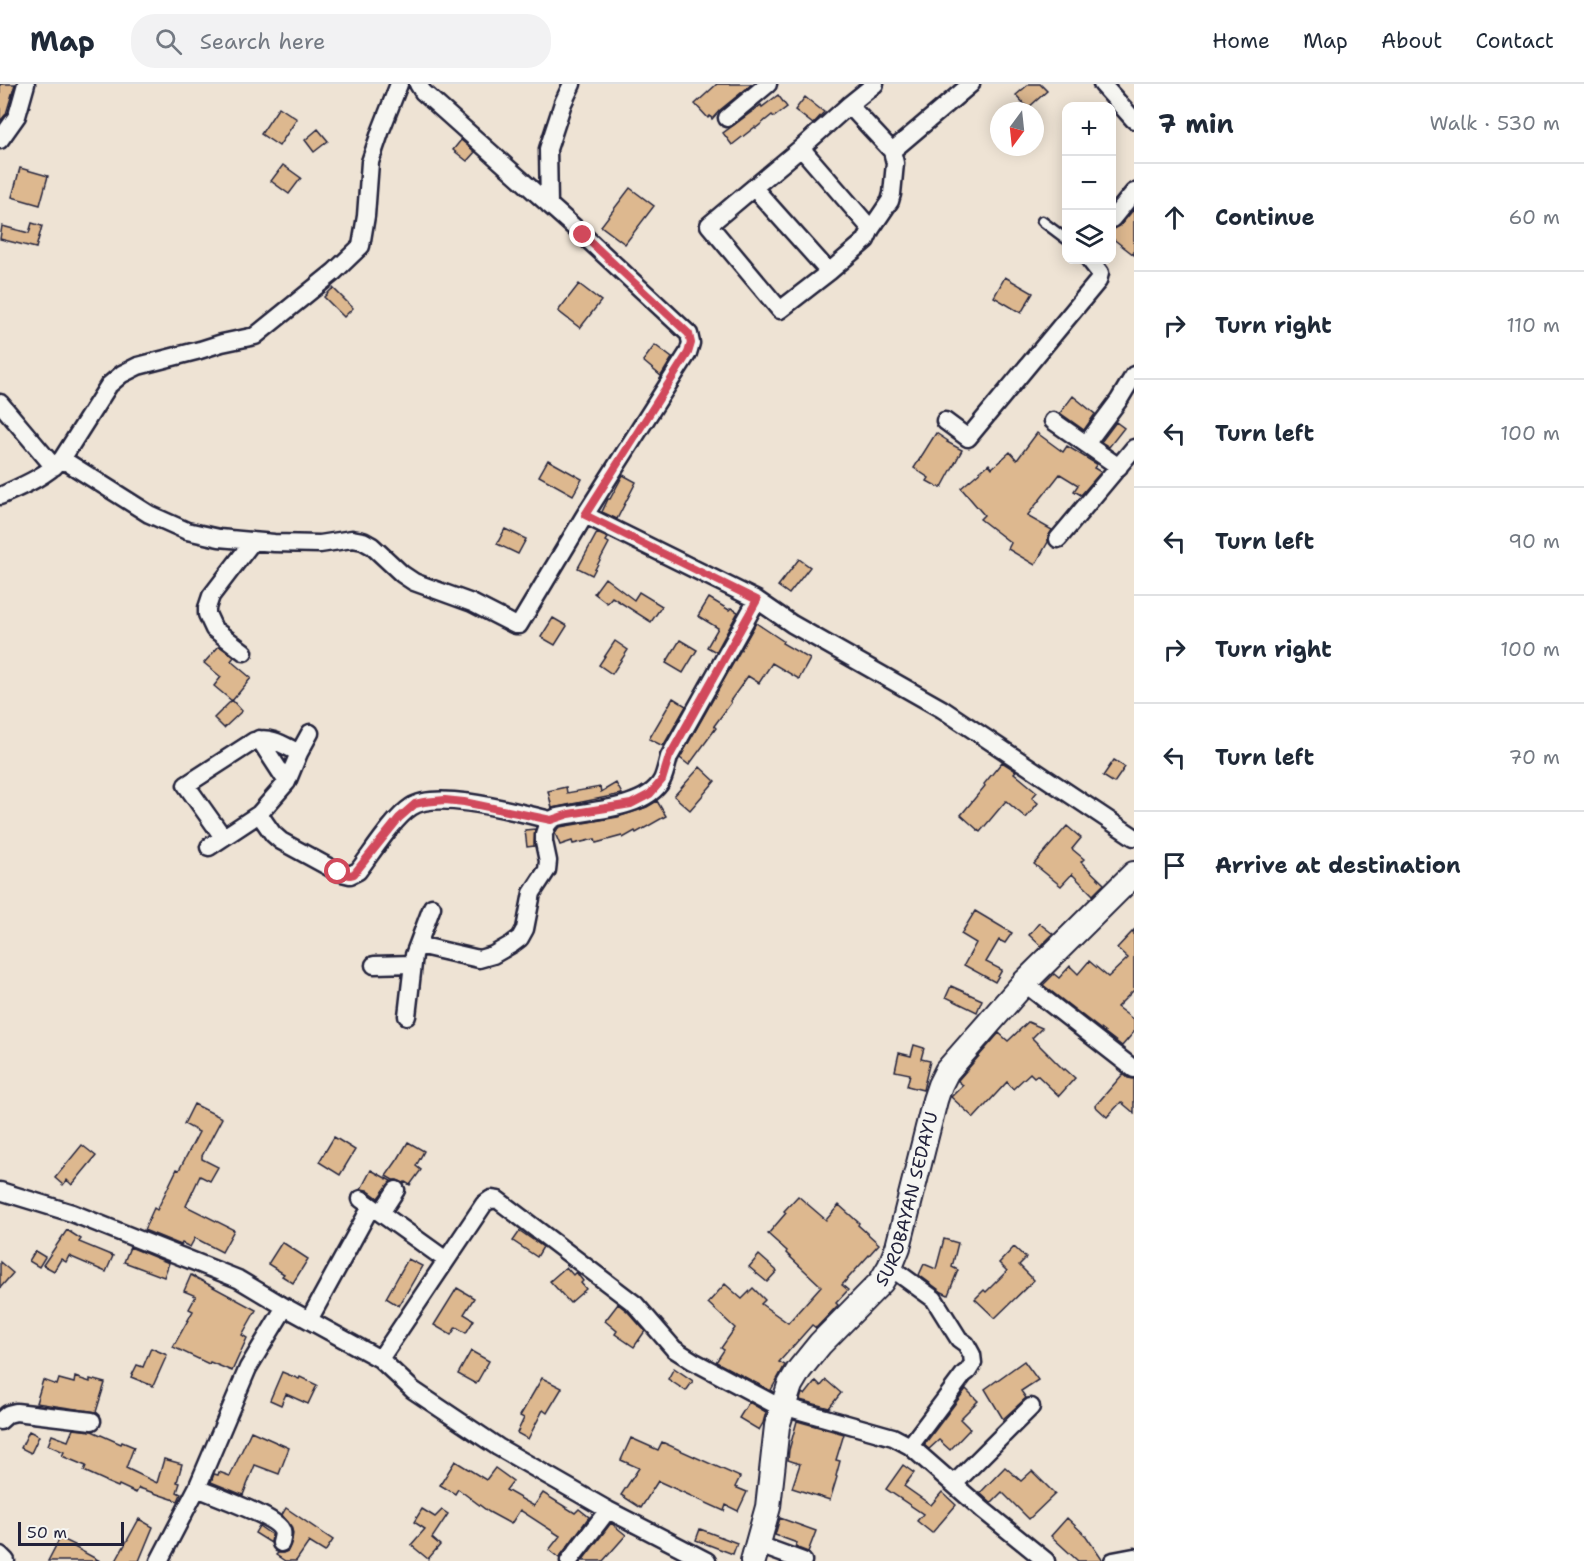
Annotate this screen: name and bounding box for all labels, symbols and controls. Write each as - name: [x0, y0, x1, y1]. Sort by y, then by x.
- search box: [131, 14, 551, 68]
- text: Map: [30, 22, 95, 60]
- icon: search: [152, 25, 185, 58]
- text: Search here: [200, 27, 325, 56]
- text: Home: [1212, 27, 1270, 55]
- text: Map: [1303, 27, 1348, 55]
- text: About: [1381, 27, 1442, 55]
- text: Contact: [1475, 27, 1554, 55]
- north arrow: [990, 102, 1044, 156]
- map controls: [1062, 102, 1116, 264]
- button: +: [1062, 102, 1116, 156]
- text: 7 min: [1158, 106, 1234, 141]
- text: Walk · 530 m: [1429, 110, 1560, 136]
- button: −: [1062, 156, 1116, 210]
- icon: ahead: [1158, 201, 1191, 234]
- text: Continue: [1215, 203, 1315, 232]
- text: 60 m: [1508, 204, 1560, 230]
- button: layers: [1062, 210, 1116, 264]
- route end: [569, 221, 595, 247]
- icon: right: [1158, 309, 1191, 342]
- text: Turn right: [1215, 311, 1332, 340]
- text: 110 m: [1506, 312, 1560, 338]
- icon: left: [1158, 417, 1191, 450]
- text: Turn left: [1215, 419, 1314, 448]
- text: 100 m: [1500, 420, 1560, 446]
- icon: left: [1158, 525, 1191, 558]
- text: Turn left: [1215, 527, 1314, 556]
- text: 90 m: [1508, 528, 1560, 554]
- icon: right: [1158, 633, 1191, 666]
- text: Turn right: [1215, 635, 1332, 664]
- text: 100 m: [1500, 636, 1560, 662]
- icon: left: [1158, 741, 1191, 774]
- text: Turn left: [1215, 743, 1314, 772]
- text: 70 m: [1508, 744, 1560, 770]
- icon: arrive: [1158, 849, 1191, 882]
- text: Arrive at destination: [1215, 851, 1461, 880]
- route start: [324, 858, 350, 884]
- street label: SUROBAYAN SEDAYU: [869, 1109, 944, 1291]
- scale bar: [18, 1519, 124, 1546]
- text: 50 m: [27, 1522, 67, 1543]

